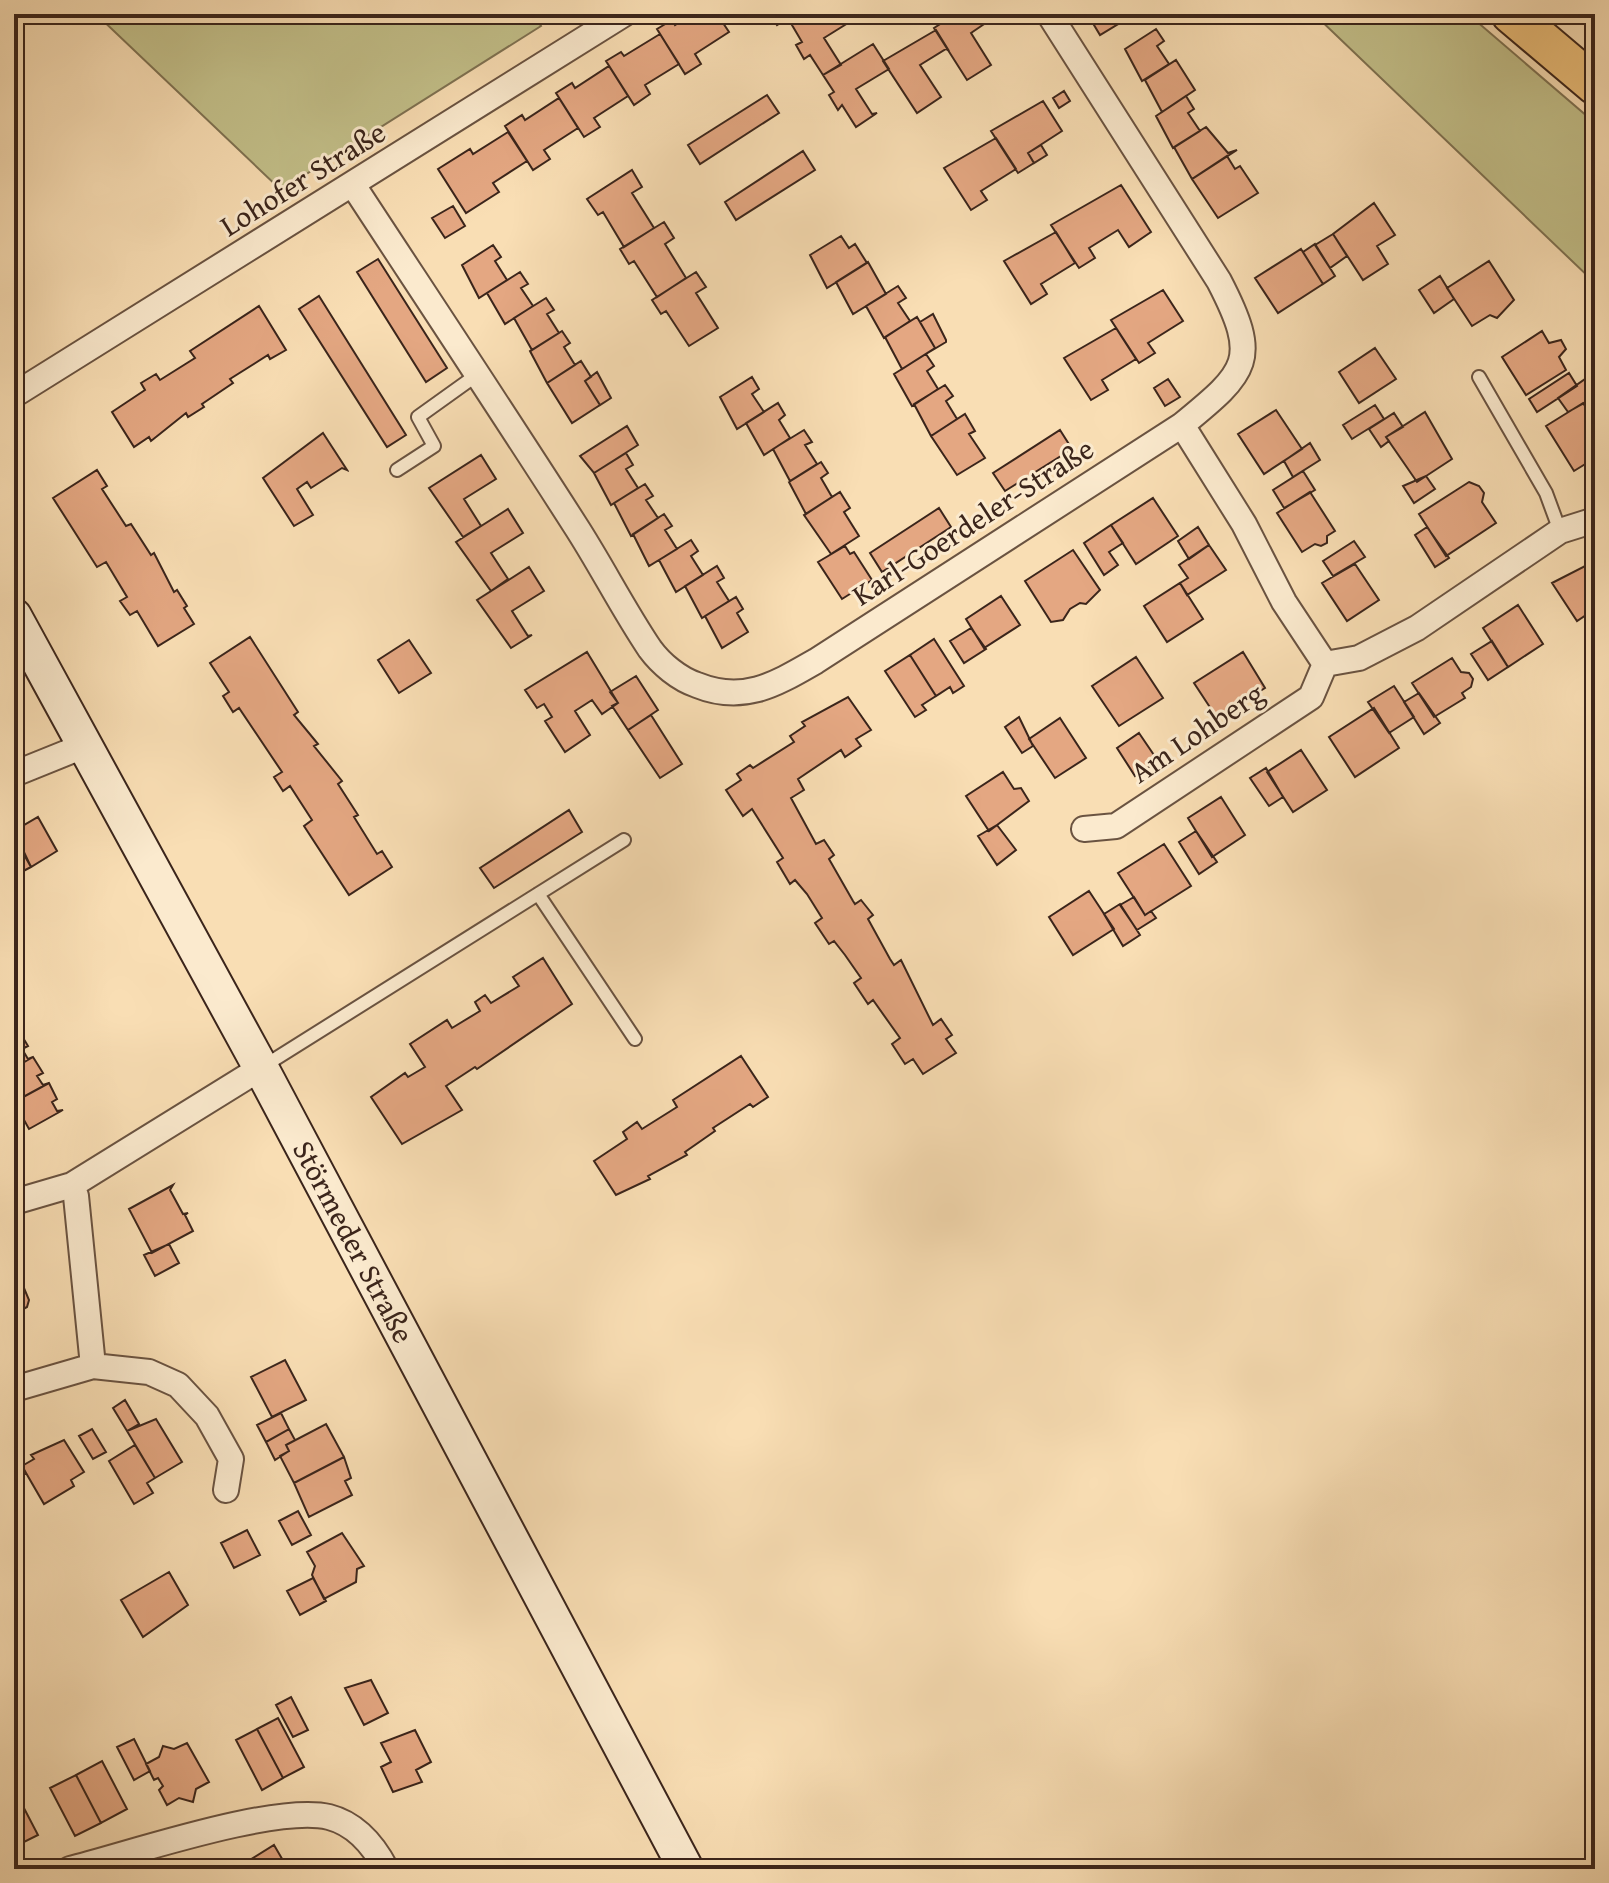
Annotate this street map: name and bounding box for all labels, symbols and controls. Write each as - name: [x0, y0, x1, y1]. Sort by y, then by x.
- street label: Lohofer Straße: [211, 110, 394, 247]
- street label: Karl-Goerdeler-Straße: [843, 426, 1102, 616]
- street label: Am Lohberg: [1121, 671, 1272, 793]
- street label: Störmeder Straße: [282, 1132, 426, 1351]

